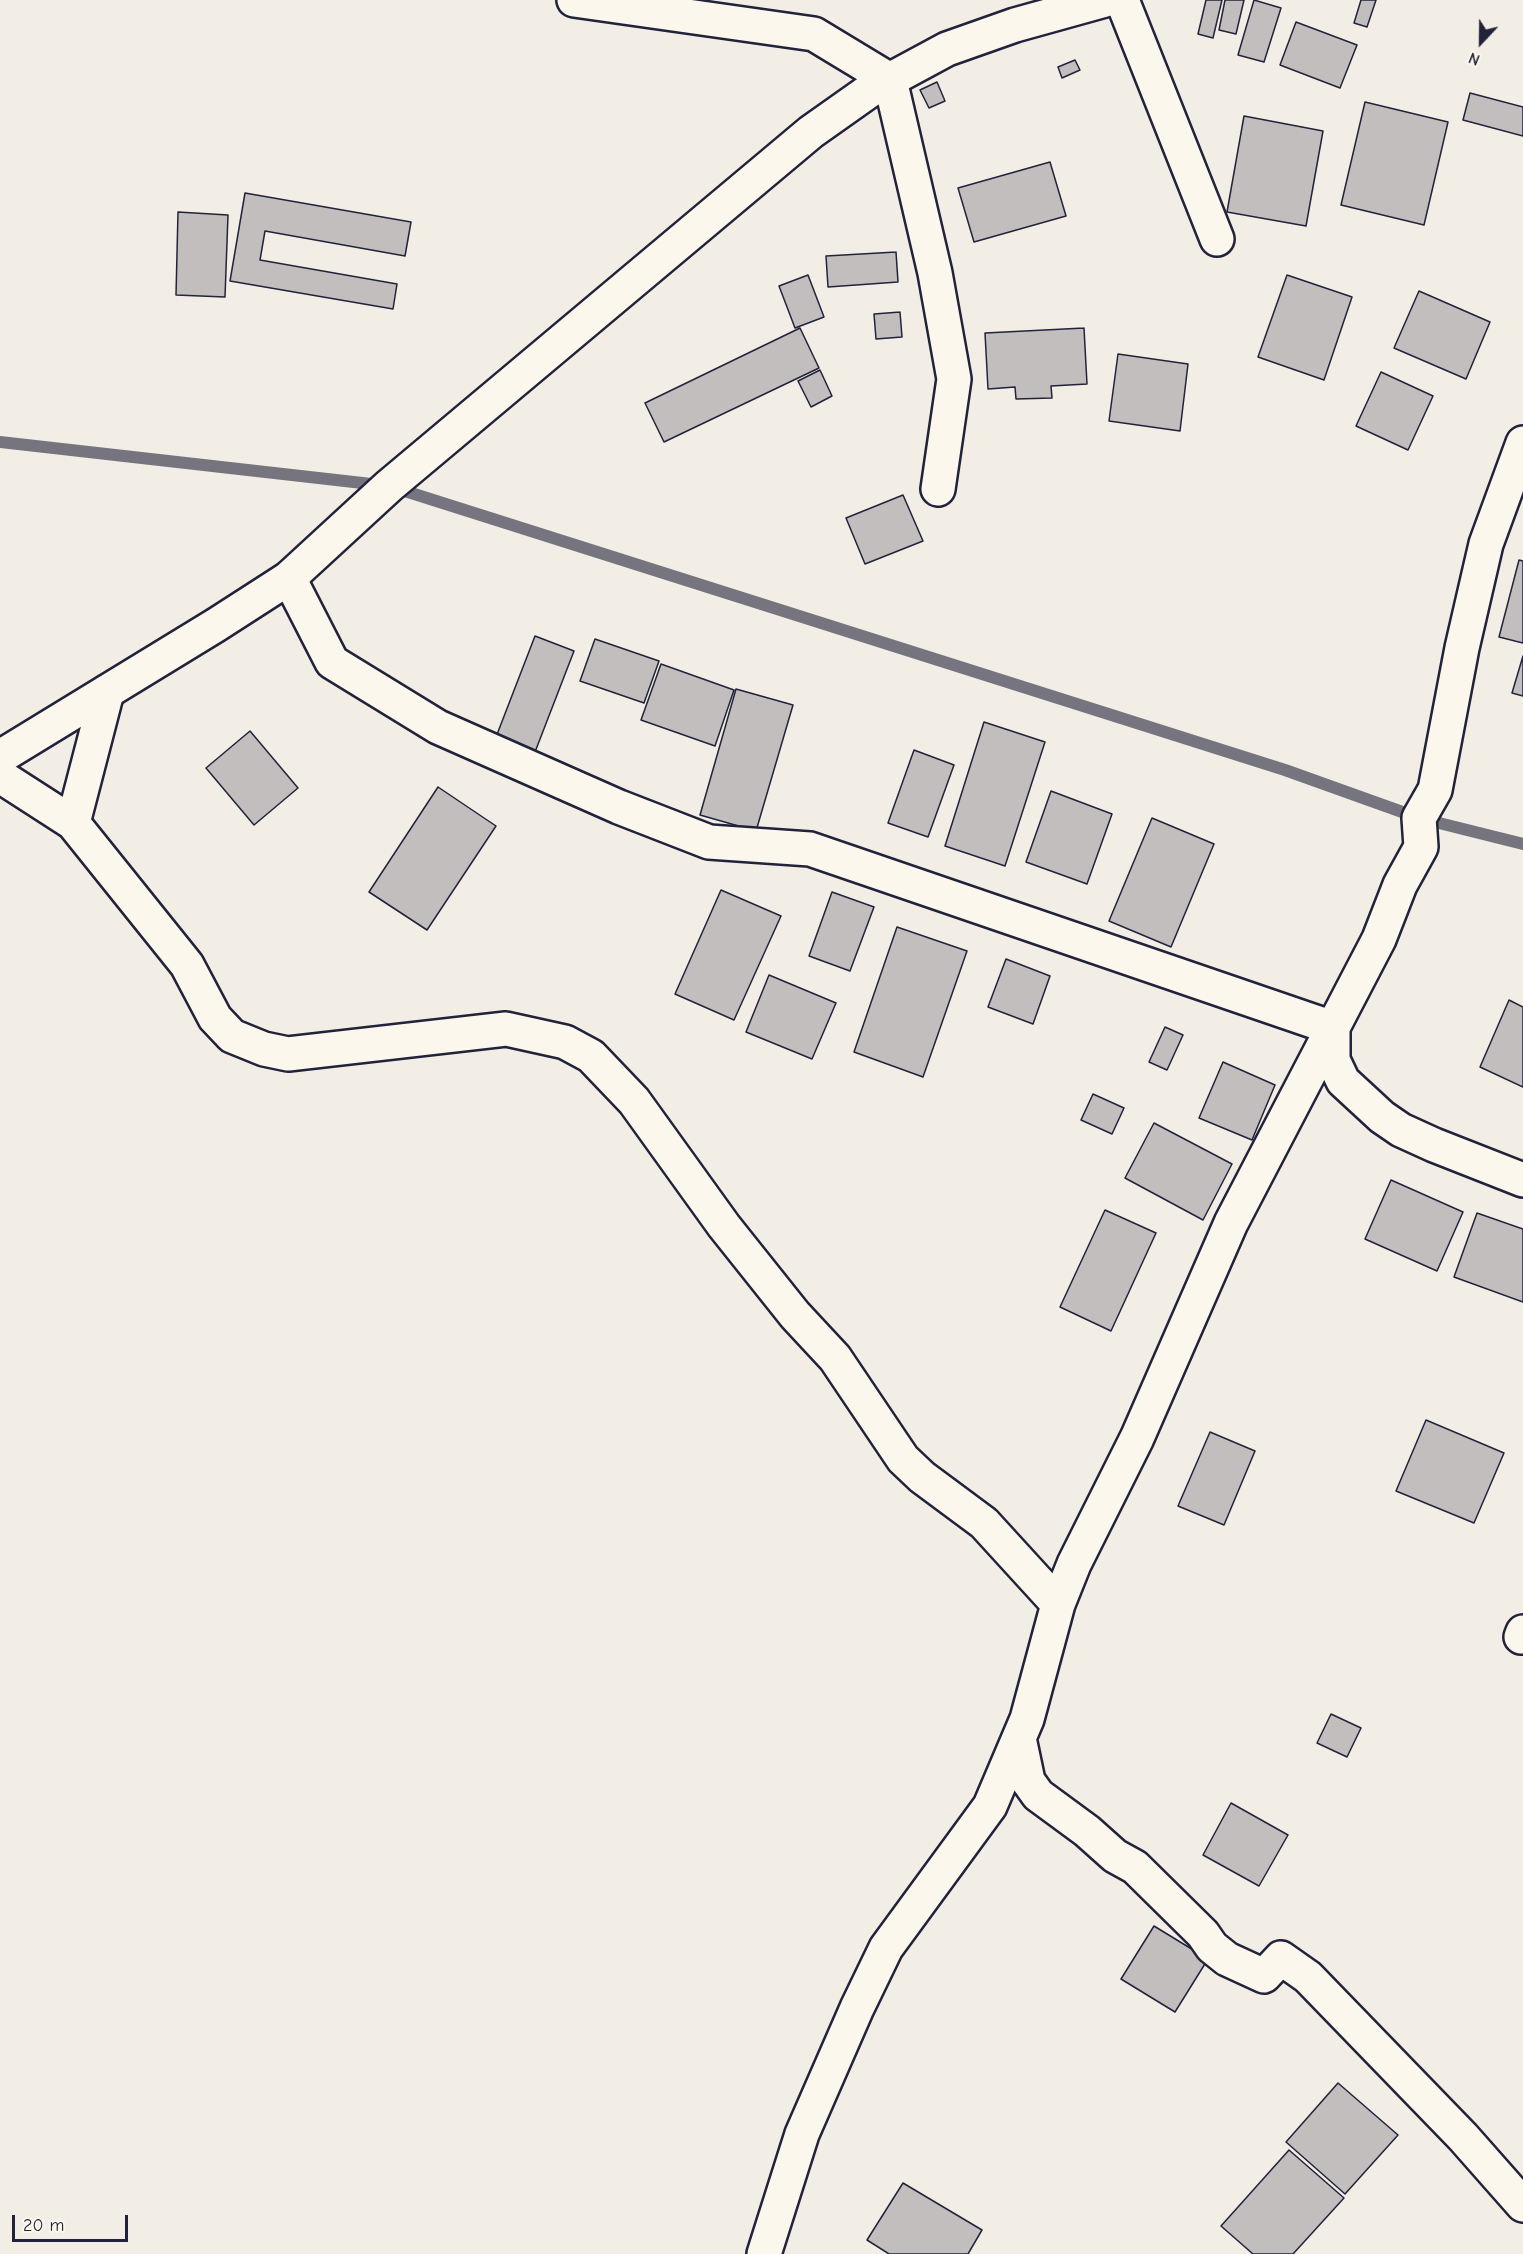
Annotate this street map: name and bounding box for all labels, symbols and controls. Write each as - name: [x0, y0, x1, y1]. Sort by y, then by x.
- north arrow: [1451, 12, 1511, 72]
- text: N: [1466, 48, 1482, 69]
- scale bar: [15, 2203, 130, 2241]
- text: 20 m: [23, 2215, 64, 2236]

